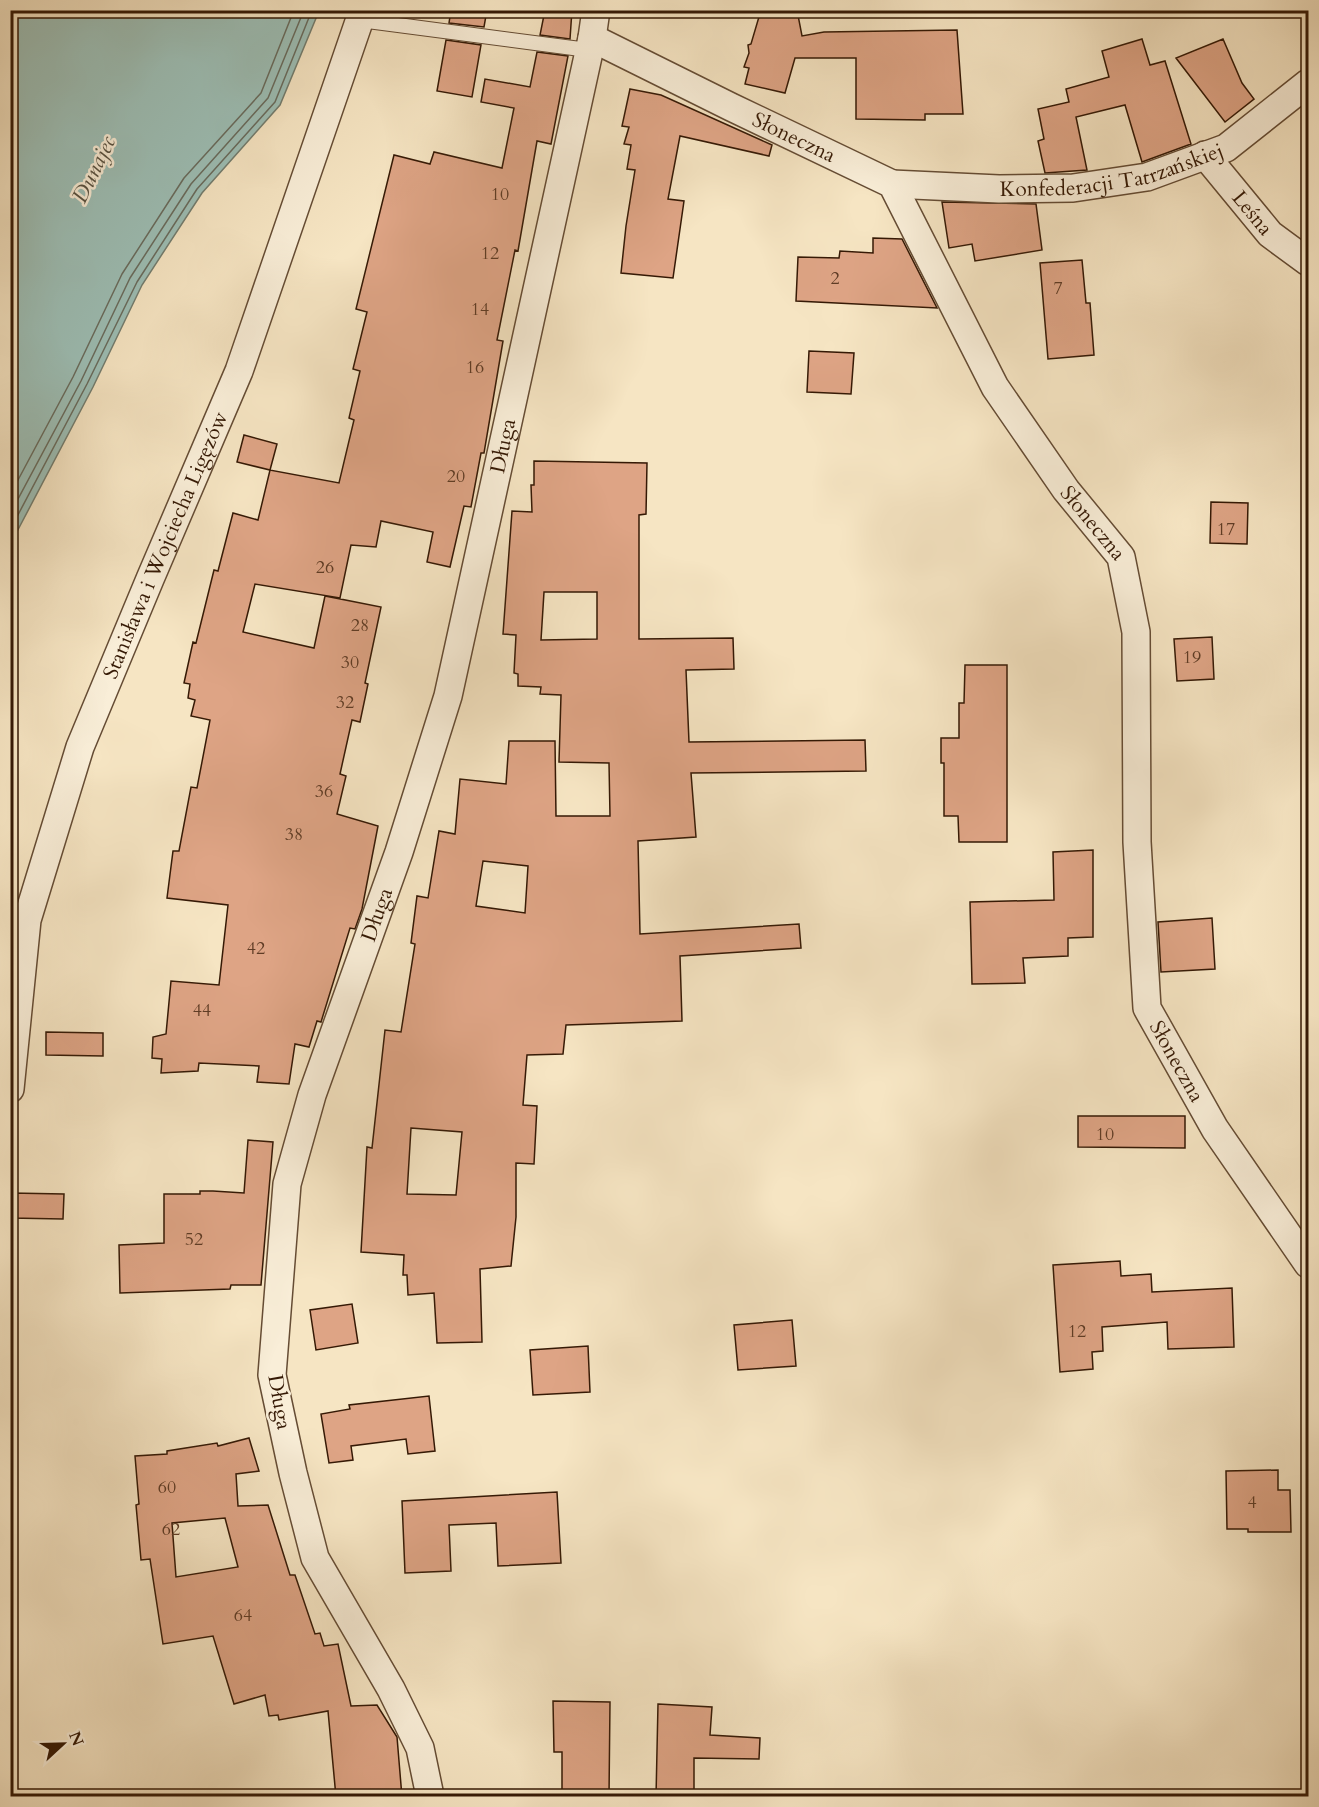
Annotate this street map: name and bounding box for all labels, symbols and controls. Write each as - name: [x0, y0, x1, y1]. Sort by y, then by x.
- street label: Słoneczna: [747, 105, 840, 170]
- water label: Dunajec: [65, 130, 123, 208]
- street label: Konfederacji Tatrzańskiej: [1000, 136, 1227, 204]
- house number: 10: [491, 182, 509, 207]
- street label: Leśna: [1225, 185, 1279, 242]
- house number: 12: [481, 241, 499, 266]
- house number: 2: [830, 266, 840, 291]
- house number: 7: [1053, 276, 1063, 301]
- house number: 14: [471, 297, 489, 322]
- house number: 16: [466, 355, 484, 380]
- street label: Stanisława i Wojciecha Ligęzów: [96, 407, 235, 683]
- street label: Długa: [483, 416, 523, 476]
- house number: 20: [447, 464, 465, 489]
- street label: Słoneczna: [1053, 480, 1132, 567]
- house number: 17: [1217, 517, 1235, 542]
- house number: 26: [316, 555, 334, 580]
- house number: 28: [351, 613, 369, 638]
- house number: 19: [1183, 645, 1201, 670]
- house number: 30: [341, 650, 359, 675]
- house number: 32: [336, 690, 354, 715]
- house number: 36: [315, 779, 333, 804]
- house number: 38: [285, 822, 303, 847]
- street label: Długa: [354, 884, 400, 946]
- house number: 42: [247, 936, 265, 961]
- house number: 44: [193, 998, 211, 1023]
- street label: Słoneczna: [1142, 1016, 1211, 1108]
- house number: 10: [1096, 1122, 1114, 1147]
- house number: 52: [185, 1227, 203, 1252]
- house number: 12: [1068, 1319, 1086, 1344]
- street label: Długa: [260, 1372, 299, 1432]
- house number: 60: [158, 1475, 176, 1500]
- house number: 4: [1247, 1490, 1257, 1515]
- house number: 62: [162, 1517, 180, 1542]
- house number: 64: [234, 1603, 252, 1628]
- north arrow: [33, 1714, 93, 1774]
- text: N: [63, 1728, 89, 1749]

